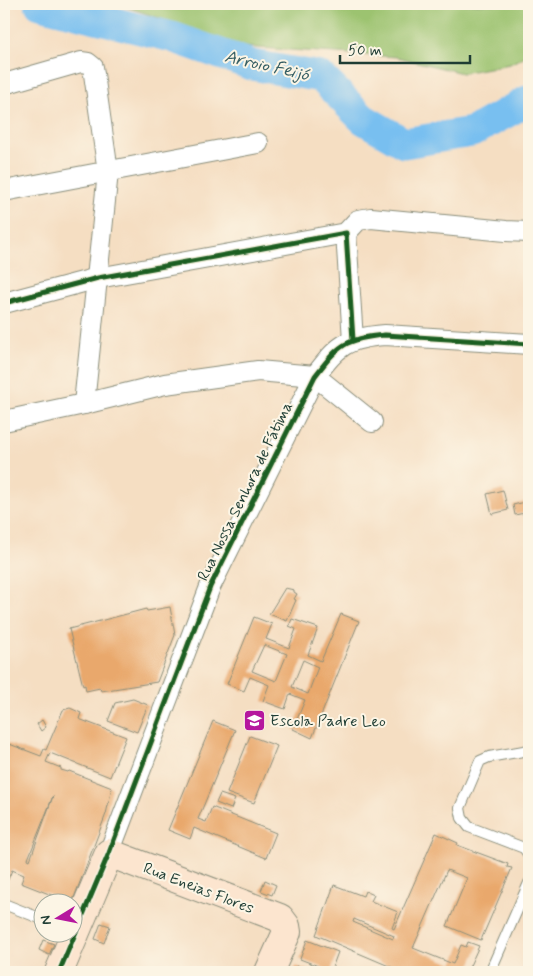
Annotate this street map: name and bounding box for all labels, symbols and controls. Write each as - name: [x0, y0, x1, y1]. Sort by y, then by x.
- scale bar: [340, 32, 470, 64]
- text: 50 m: [348, 41, 382, 61]
- water label: Arroio Feijó: [222, 45, 313, 88]
- street label: Rua Nossa Senhora de Fátima: [193, 399, 298, 585]
- school or university icon: Escola Padre Leo: [242, 708, 266, 732]
- place label: Escola Padre Leo: [270, 711, 386, 732]
- street label: Rua Eneias Flores: [140, 858, 257, 919]
- north arrow: [32, 894, 82, 944]
- text: N: [37, 914, 56, 926]

